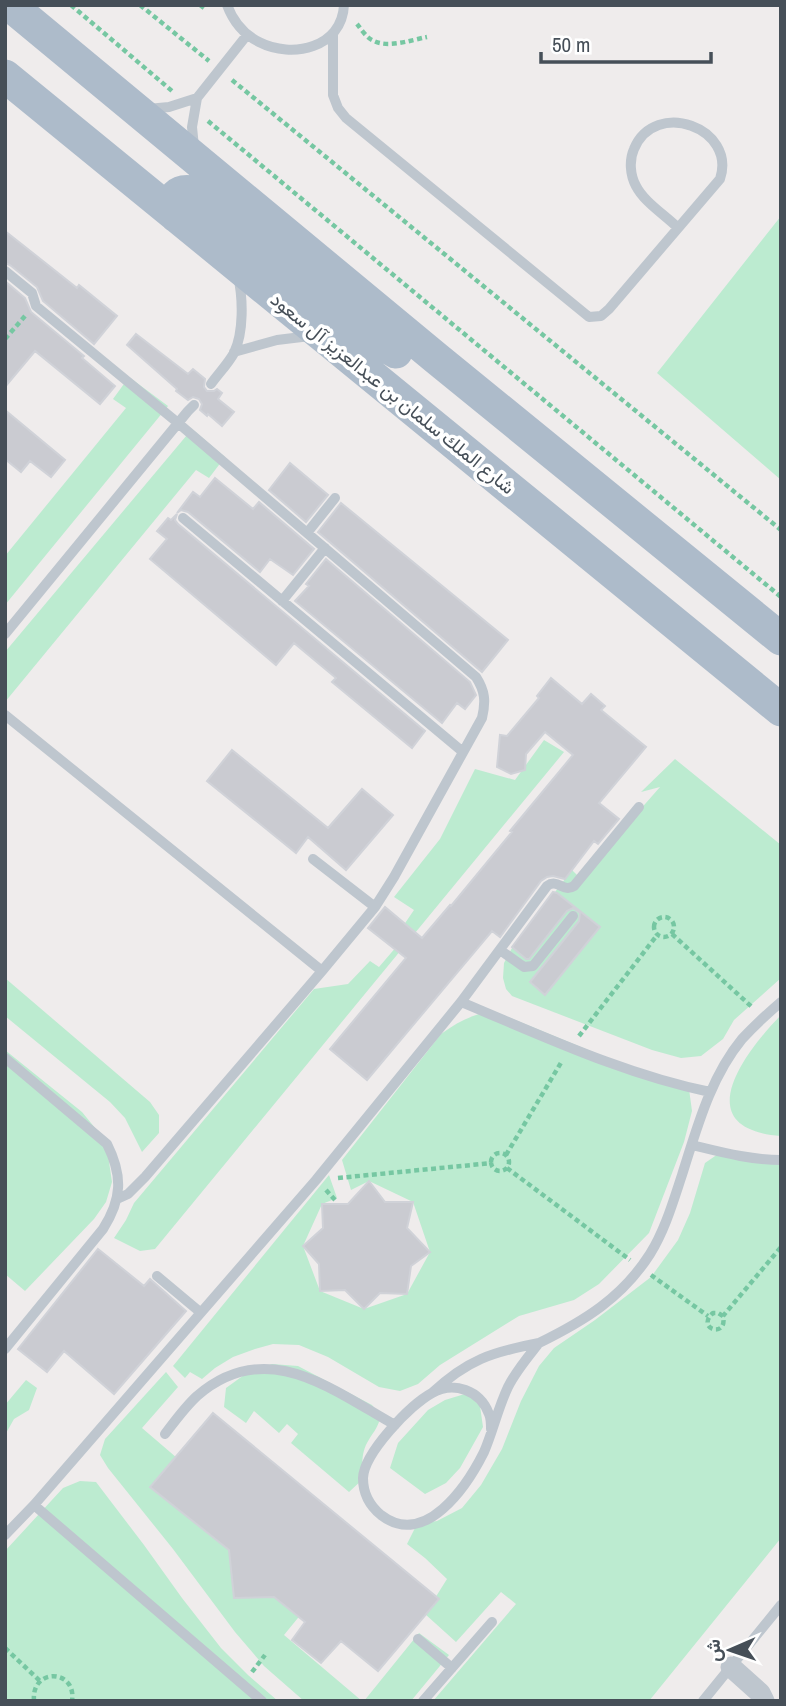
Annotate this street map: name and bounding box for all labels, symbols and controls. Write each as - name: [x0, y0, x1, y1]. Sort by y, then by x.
- scale bar: [541, 21, 711, 65]
- text: 50 m: [552, 30, 590, 59]
- street label: شارع الملك سلمان بن عبدالعزيز آل سعود: [265, 286, 521, 500]
- north arrow: [695, 1615, 765, 1685]
- text: ش: [700, 1639, 726, 1662]

